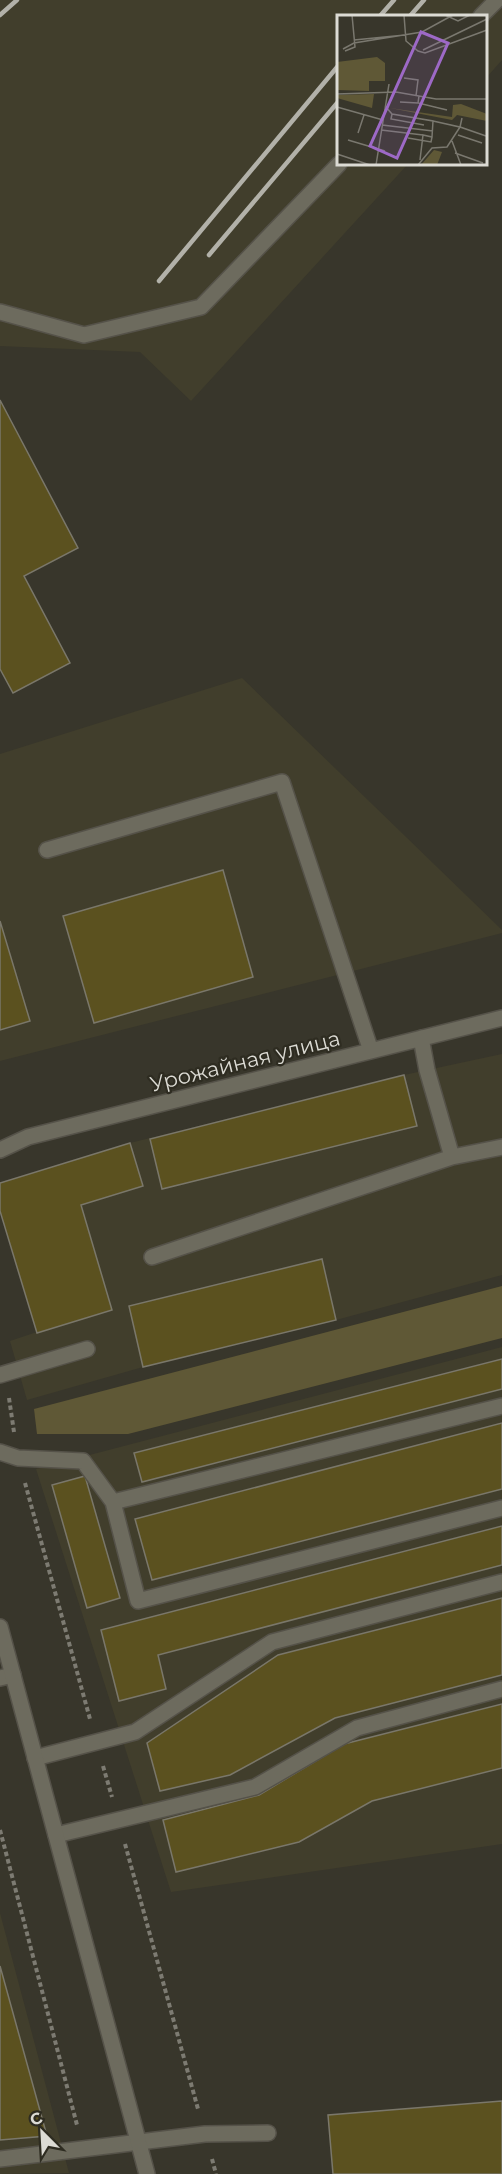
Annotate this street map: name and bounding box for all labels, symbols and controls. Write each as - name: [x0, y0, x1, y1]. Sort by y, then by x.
- inset map: [337, 15, 487, 165]
- street label: Урожайная улица: [147, 1025, 343, 1097]
- north arrow: [12, 2102, 72, 2162]
- text: С: [27, 2108, 46, 2130]

